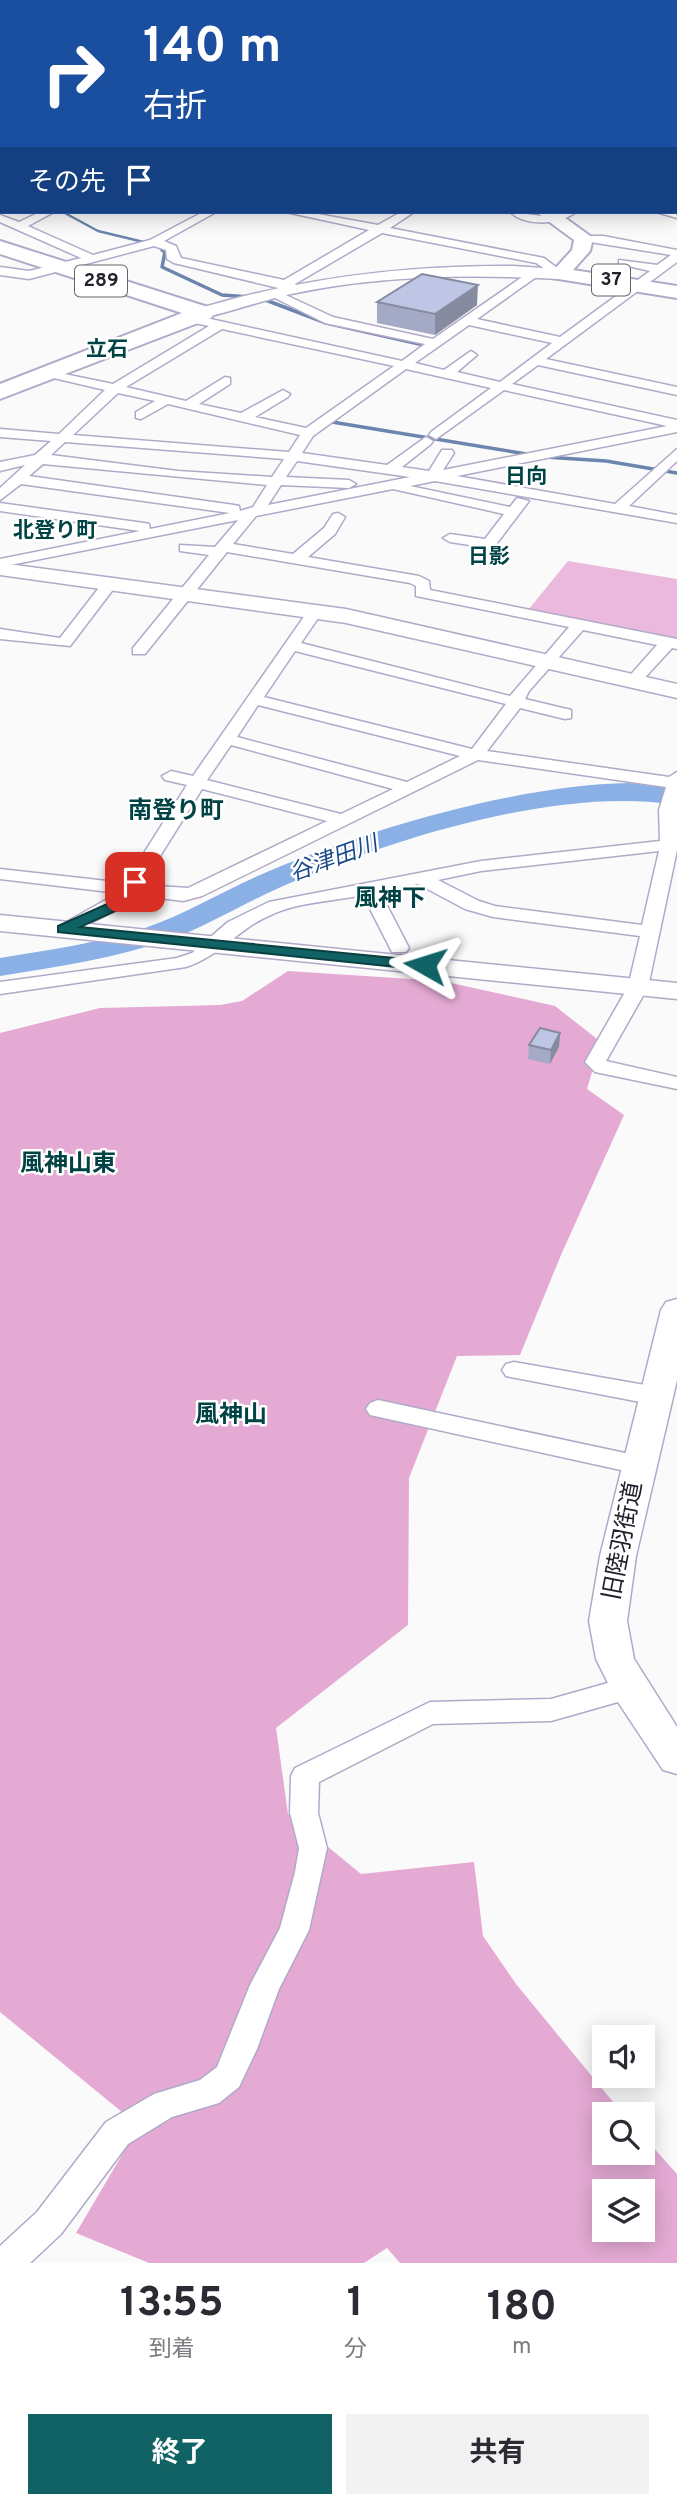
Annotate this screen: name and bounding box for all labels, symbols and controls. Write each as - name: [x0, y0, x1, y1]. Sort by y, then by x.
- text: 140 m: [143, 18, 282, 80]
- icon: right: [28, 28, 119, 119]
- text: 右折: [143, 88, 207, 128]
- icon: arrive: [120, 161, 158, 199]
- text: その先: [28, 167, 106, 200]
- road number: 37: [592, 264, 630, 296]
- road number: 289: [75, 266, 127, 296]
- district label: 立石: [86, 337, 128, 364]
- district label: 日向: [505, 464, 547, 491]
- district label: 北登り町: [13, 518, 97, 545]
- district label: 日影: [468, 544, 510, 571]
- district label: 南登り町: [128, 797, 224, 827]
- water label: 谷津田川: [286, 830, 385, 889]
- pin: [105, 852, 165, 912]
- icon: arrive: [116, 863, 154, 901]
- district label: 風神下: [354, 885, 426, 915]
- position arrow: [388, 928, 462, 1002]
- district label: 風神山東: [20, 1150, 116, 1180]
- district label: 風神山: [195, 1401, 267, 1431]
- street label: 旧陸羽街道: [598, 1479, 650, 1603]
- map controls: [592, 2025, 655, 2242]
- button: sound: [592, 2025, 655, 2088]
- button: search: [592, 2102, 655, 2165]
- button: layers: [592, 2179, 655, 2242]
- text: 13:55: [120, 2278, 224, 2331]
- text: 1: [347, 2278, 364, 2331]
- text: 180: [487, 2282, 557, 2335]
- text: m: [512, 2333, 532, 2362]
- text: 到着: [149, 2336, 195, 2365]
- text: 分: [344, 2336, 367, 2365]
- button: 終了: [28, 2414, 332, 2494]
- button: 共有: [346, 2414, 649, 2494]

